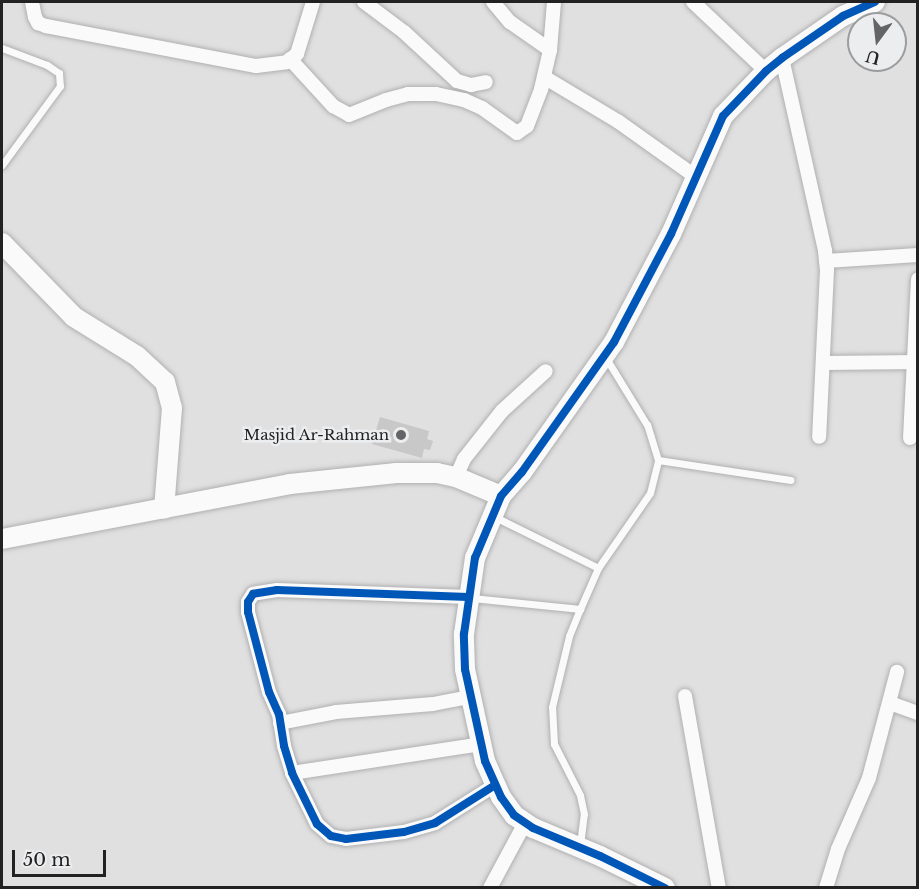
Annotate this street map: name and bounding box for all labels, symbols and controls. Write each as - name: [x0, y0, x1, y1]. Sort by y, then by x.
- north arrow: [847, 12, 907, 72]
- text: U: [863, 46, 882, 69]
- place label: Masjid Ar-Rahman: [243, 426, 389, 444]
- marker: Masjid Ar-Rahman: [394, 428, 408, 442]
- scale bar: [15, 838, 110, 876]
- text: 50 m: [23, 849, 71, 871]

